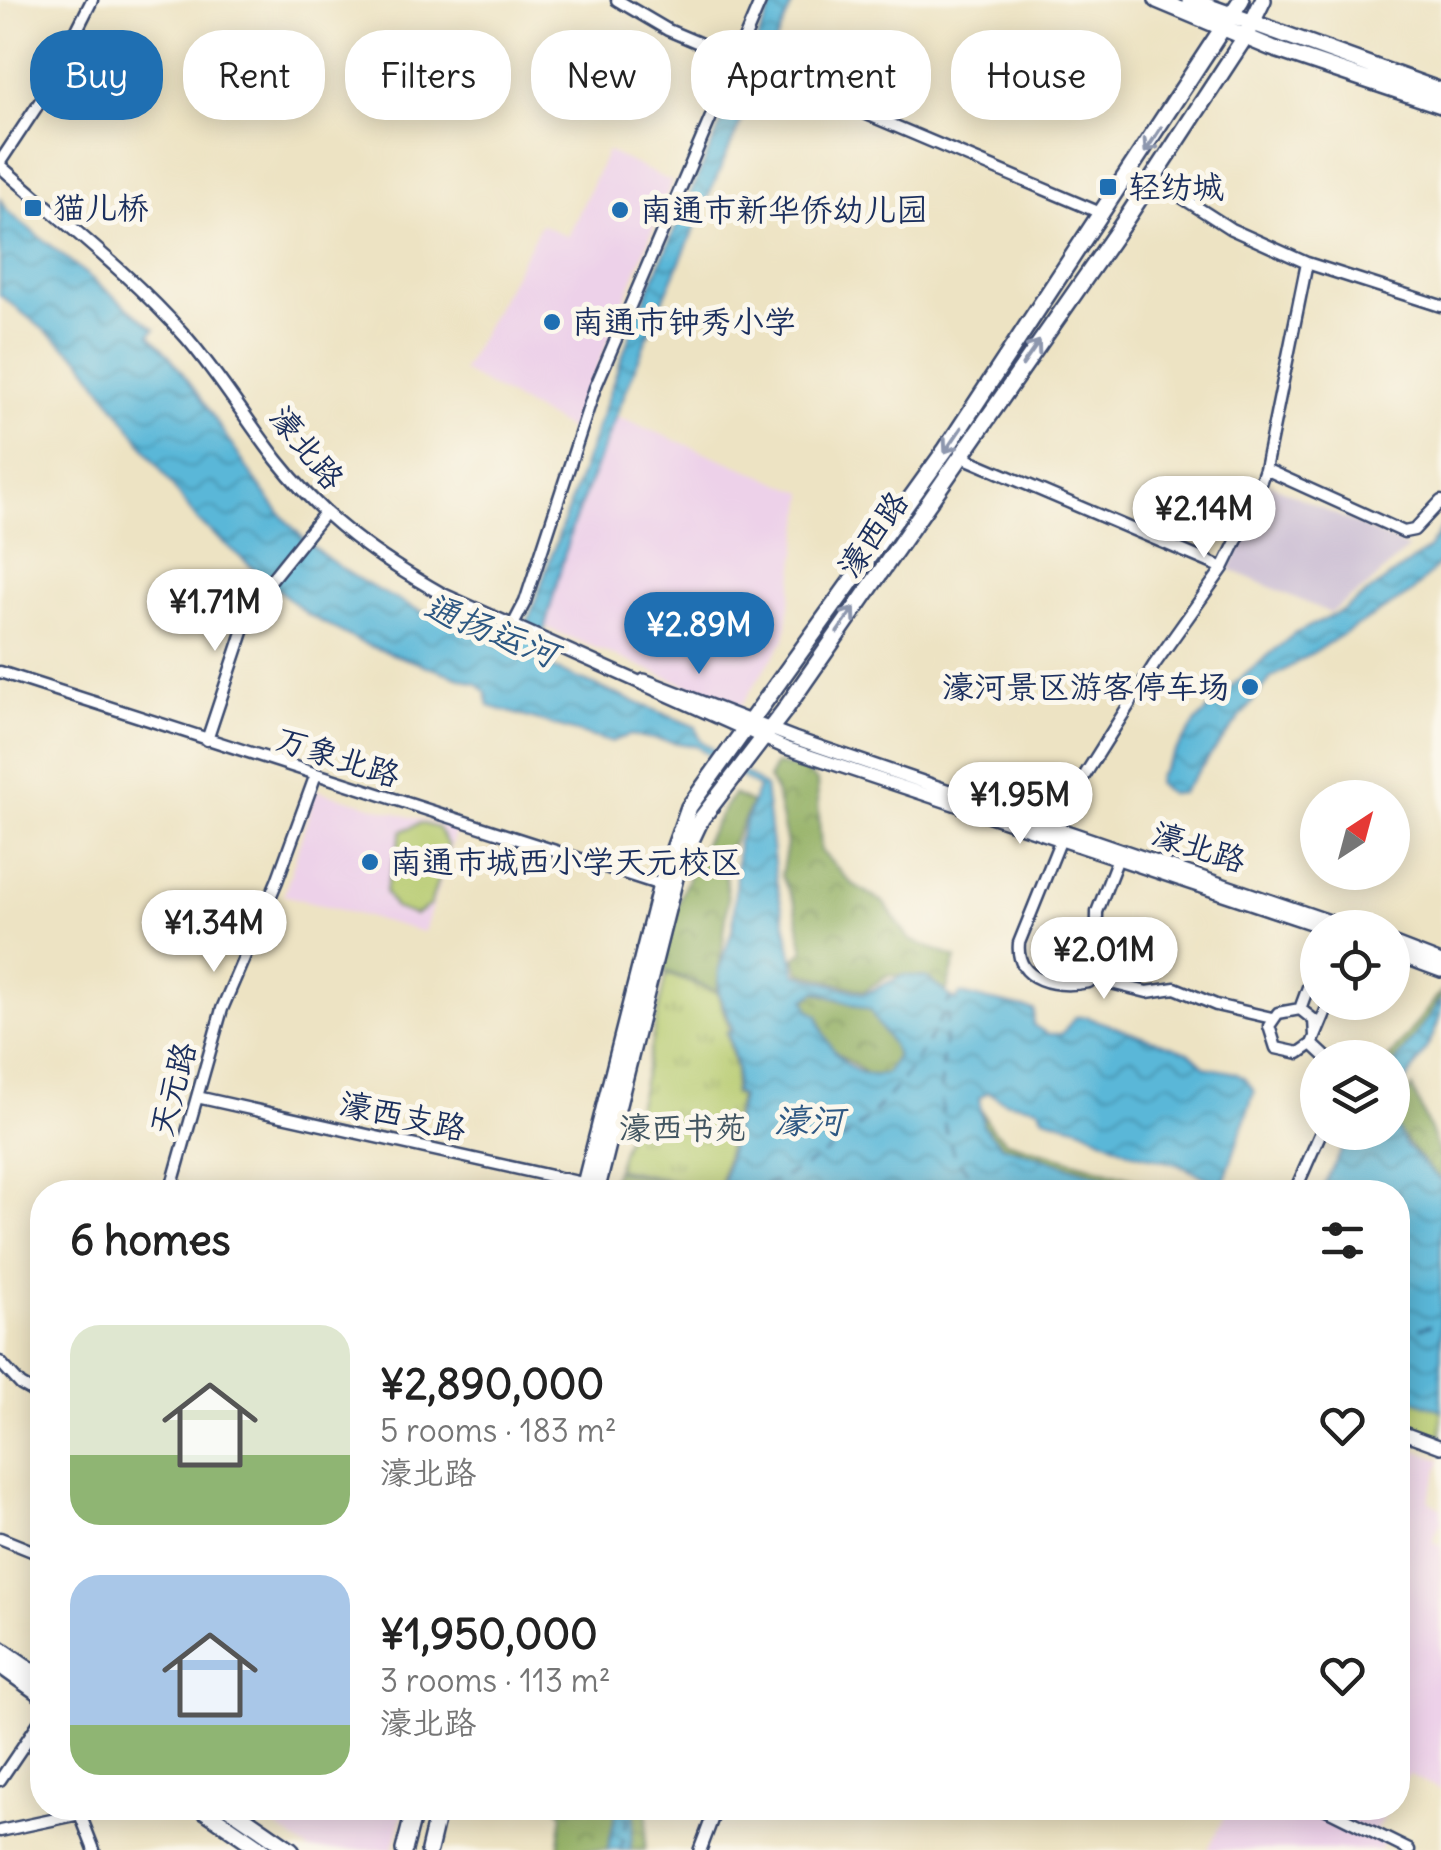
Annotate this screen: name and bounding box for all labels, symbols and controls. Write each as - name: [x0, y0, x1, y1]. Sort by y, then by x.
- chip: Buy: [30, 30, 163, 120]
- chip: Rent: [183, 30, 325, 120]
- chip: Filters: [345, 30, 511, 120]
- chip: New: [531, 30, 671, 120]
- chip: Apartment: [691, 30, 931, 120]
- chip: House: [951, 30, 1121, 120]
- one-way arrow: [1142, 126, 1163, 154]
- place label: 轻纺城: [1128, 166, 1224, 207]
- marker: 轻纺城: [1097, 176, 1119, 198]
- place label: 猫儿桥: [53, 187, 149, 228]
- place label: 南通市新华侨幼儿园: [640, 189, 928, 230]
- marker: 猫儿桥: [22, 197, 44, 219]
- marker: 南通市新华侨幼儿园: [609, 199, 631, 221]
- place label: 南通市钟秀小学: [572, 301, 796, 342]
- marker: 南通市钟秀小学: [541, 311, 563, 333]
- one-way arrow: [1021, 340, 1042, 367]
- street label: 濠北路: [261, 397, 354, 498]
- one-way arrow: [942, 425, 963, 453]
- pin: ¥2.14M: [1123, 476, 1285, 561]
- street label: 濠西路: [828, 483, 917, 585]
- text: ¥2.14M: [1155, 488, 1253, 529]
- pin: ¥1.71M: [134, 569, 296, 654]
- text: ¥1.71M: [169, 581, 261, 622]
- water label: 通扬运河: [418, 582, 569, 678]
- pin: ¥2.89M: [618, 592, 780, 677]
- text: ¥2.89M: [646, 604, 752, 645]
- one-way arrow: [835, 607, 856, 635]
- place label: 濠河景区游客停车场: [942, 666, 1230, 707]
- marker: 濠河景区游客停车场: [1239, 676, 1261, 698]
- street label: 万象北路: [271, 717, 405, 796]
- pin: ¥1.95M: [939, 762, 1101, 847]
- text: ¥1.95M: [970, 774, 1070, 815]
- north arrow: [1300, 780, 1410, 890]
- map controls: [1300, 780, 1410, 1150]
- street label: 濠北路: [1147, 812, 1251, 881]
- place label: 南通市城西小学天元校区: [390, 841, 742, 882]
- marker: 南通市城西小学天元校区: [359, 851, 381, 873]
- pin: ¥1.34M: [133, 890, 295, 975]
- text: ¥1.34M: [164, 902, 264, 943]
- button: locate: [1300, 910, 1410, 1020]
- pin: ¥2.01M: [1023, 917, 1185, 1002]
- text: ¥2.01M: [1053, 929, 1155, 970]
- street label: 天元路: [140, 1037, 205, 1141]
- button: layers: [1300, 1040, 1410, 1150]
- street label: 濠西支路: [336, 1082, 470, 1149]
- water label: 濠河: [774, 1098, 849, 1142]
- park label: 濠西书苑: [619, 1107, 747, 1148]
- icon: filters: [1315, 1213, 1370, 1268]
- text: 6 homes: [70, 1214, 231, 1266]
- text: ¥2,890,000: [380, 1358, 604, 1410]
- icon: home: [150, 1365, 270, 1485]
- icon: heart: [1315, 1398, 1370, 1453]
- text: 5 rooms · 183 m²: [380, 1410, 617, 1451]
- text: 濠北路: [380, 1452, 476, 1493]
- text: ¥1,950,000: [380, 1608, 598, 1660]
- icon: home: [150, 1615, 270, 1735]
- icon: heart: [1315, 1648, 1370, 1703]
- text: 3 rooms · 113 m²: [380, 1660, 611, 1701]
- text: 濠北路: [380, 1702, 476, 1743]

